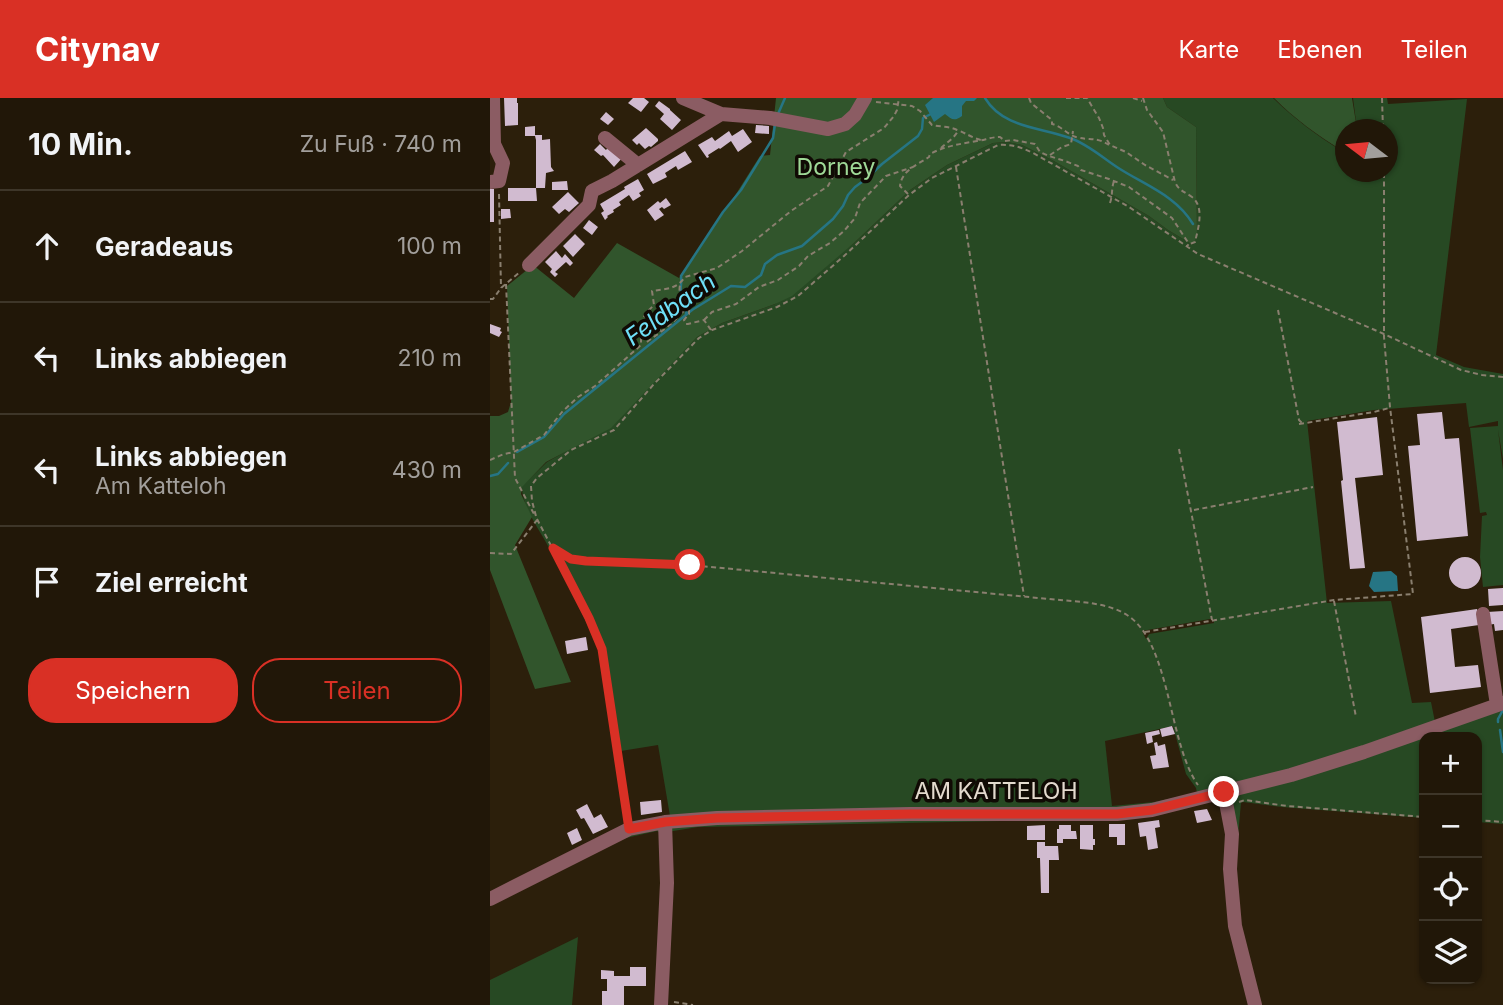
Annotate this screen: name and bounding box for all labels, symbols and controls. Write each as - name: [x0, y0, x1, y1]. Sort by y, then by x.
- text: Citynav: [35, 29, 160, 69]
- text: Karte: [1179, 35, 1239, 64]
- text: Ebenen: [1277, 35, 1363, 64]
- text: Teilen: [1401, 35, 1468, 64]
- north arrow: [1335, 119, 1398, 182]
- text: 10 Min.: [28, 126, 133, 162]
- text: Zu Fuß · 740 m: [300, 130, 462, 158]
- park label: Dorney: [797, 153, 876, 181]
- icon: ahead: [28, 227, 66, 265]
- text: Geradeaus: [95, 231, 233, 262]
- text: 100 m: [397, 232, 462, 260]
- water label: Feldbach: [619, 266, 721, 352]
- icon: left: [28, 339, 66, 377]
- text: Links abbiegen: [95, 343, 287, 374]
- text: 210 m: [397, 344, 462, 372]
- text: Links abbiegen: [95, 441, 287, 472]
- icon: left: [28, 451, 66, 489]
- text: 430 m: [392, 456, 462, 484]
- text: Am Katteloh: [95, 472, 227, 500]
- route start: [674, 549, 705, 580]
- icon: arrive: [28, 563, 66, 601]
- text: Ziel erreicht: [95, 567, 248, 598]
- button: Speichern: [28, 658, 238, 723]
- button: Teilen: [252, 658, 462, 723]
- map controls: [1419, 732, 1482, 984]
- button: +: [1419, 732, 1482, 795]
- route end: [1208, 776, 1239, 807]
- street label: AM KATTELOH: [914, 777, 1078, 805]
- button: −: [1419, 795, 1482, 858]
- button: locate: [1419, 858, 1482, 921]
- button: layers: [1419, 921, 1482, 984]

